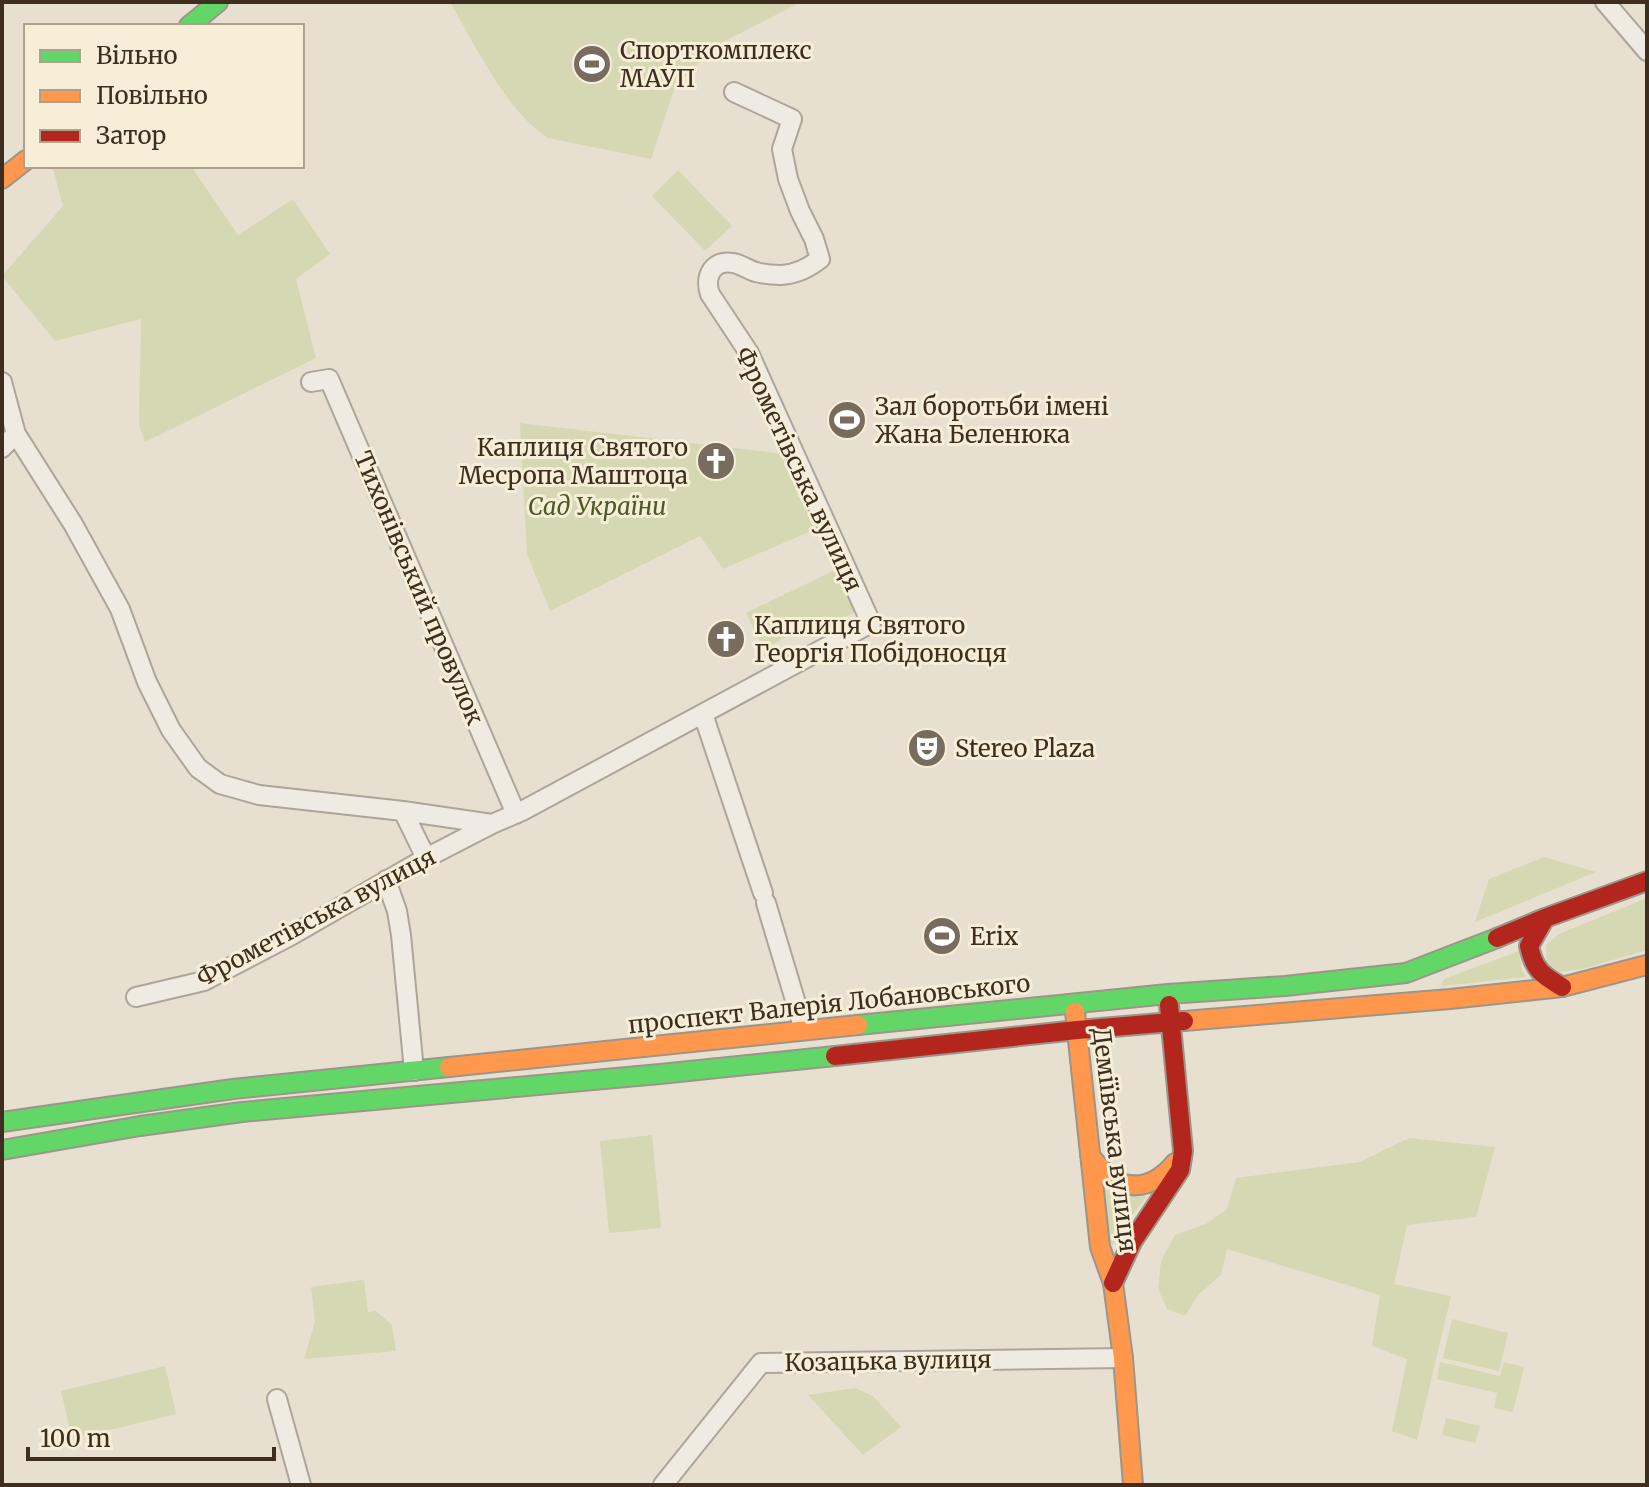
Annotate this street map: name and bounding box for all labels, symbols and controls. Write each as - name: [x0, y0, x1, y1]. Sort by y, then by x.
- legend: [24, 24, 304, 168]
- place label: Спорткомплекс МАУП: [620, 35, 812, 94]
- text: Вільно: [96, 40, 178, 71]
- sports icon: Спорткомплекс МАУП: [571, 43, 613, 85]
- text: Повільно: [96, 80, 208, 111]
- text: Затор: [96, 120, 166, 151]
- street label: Фрометівська вулиця: [729, 342, 869, 596]
- place label: Зал боротьби імені Жана Беленюка: [875, 391, 1109, 450]
- sports icon: Зал боротьби імені Жана Беленюка: [826, 399, 868, 441]
- place label: Каплиця Святого Месропа Маштоца: [459, 432, 688, 491]
- church icon: Каплиця Святого Месропа Маштоца: [695, 440, 737, 482]
- street label: Тихонівський провулок: [347, 446, 491, 730]
- park label: Сад України: [528, 491, 666, 522]
- place label: Каплиця Святого Георгія Побідоносця: [754, 610, 1007, 669]
- church icon: Каплиця Святого Георгія Побідоносця: [705, 618, 747, 660]
- theatre icon: Stereo Plaza: [906, 727, 948, 769]
- place label: Stereo Plaza: [955, 733, 1095, 764]
- street label: Фрометівська вулиця: [191, 841, 441, 993]
- sports icon: Erix: [921, 915, 963, 957]
- place label: Erix: [970, 921, 1019, 952]
- street label: проспект Валерія Лобановського: [626, 967, 1032, 1041]
- street label: Деміївська вулиця: [1086, 1026, 1144, 1254]
- street label: Козацька вулиця: [784, 1344, 992, 1378]
- scale bar: [28, 1411, 274, 1461]
- text: 100 m: [40, 1423, 111, 1454]

